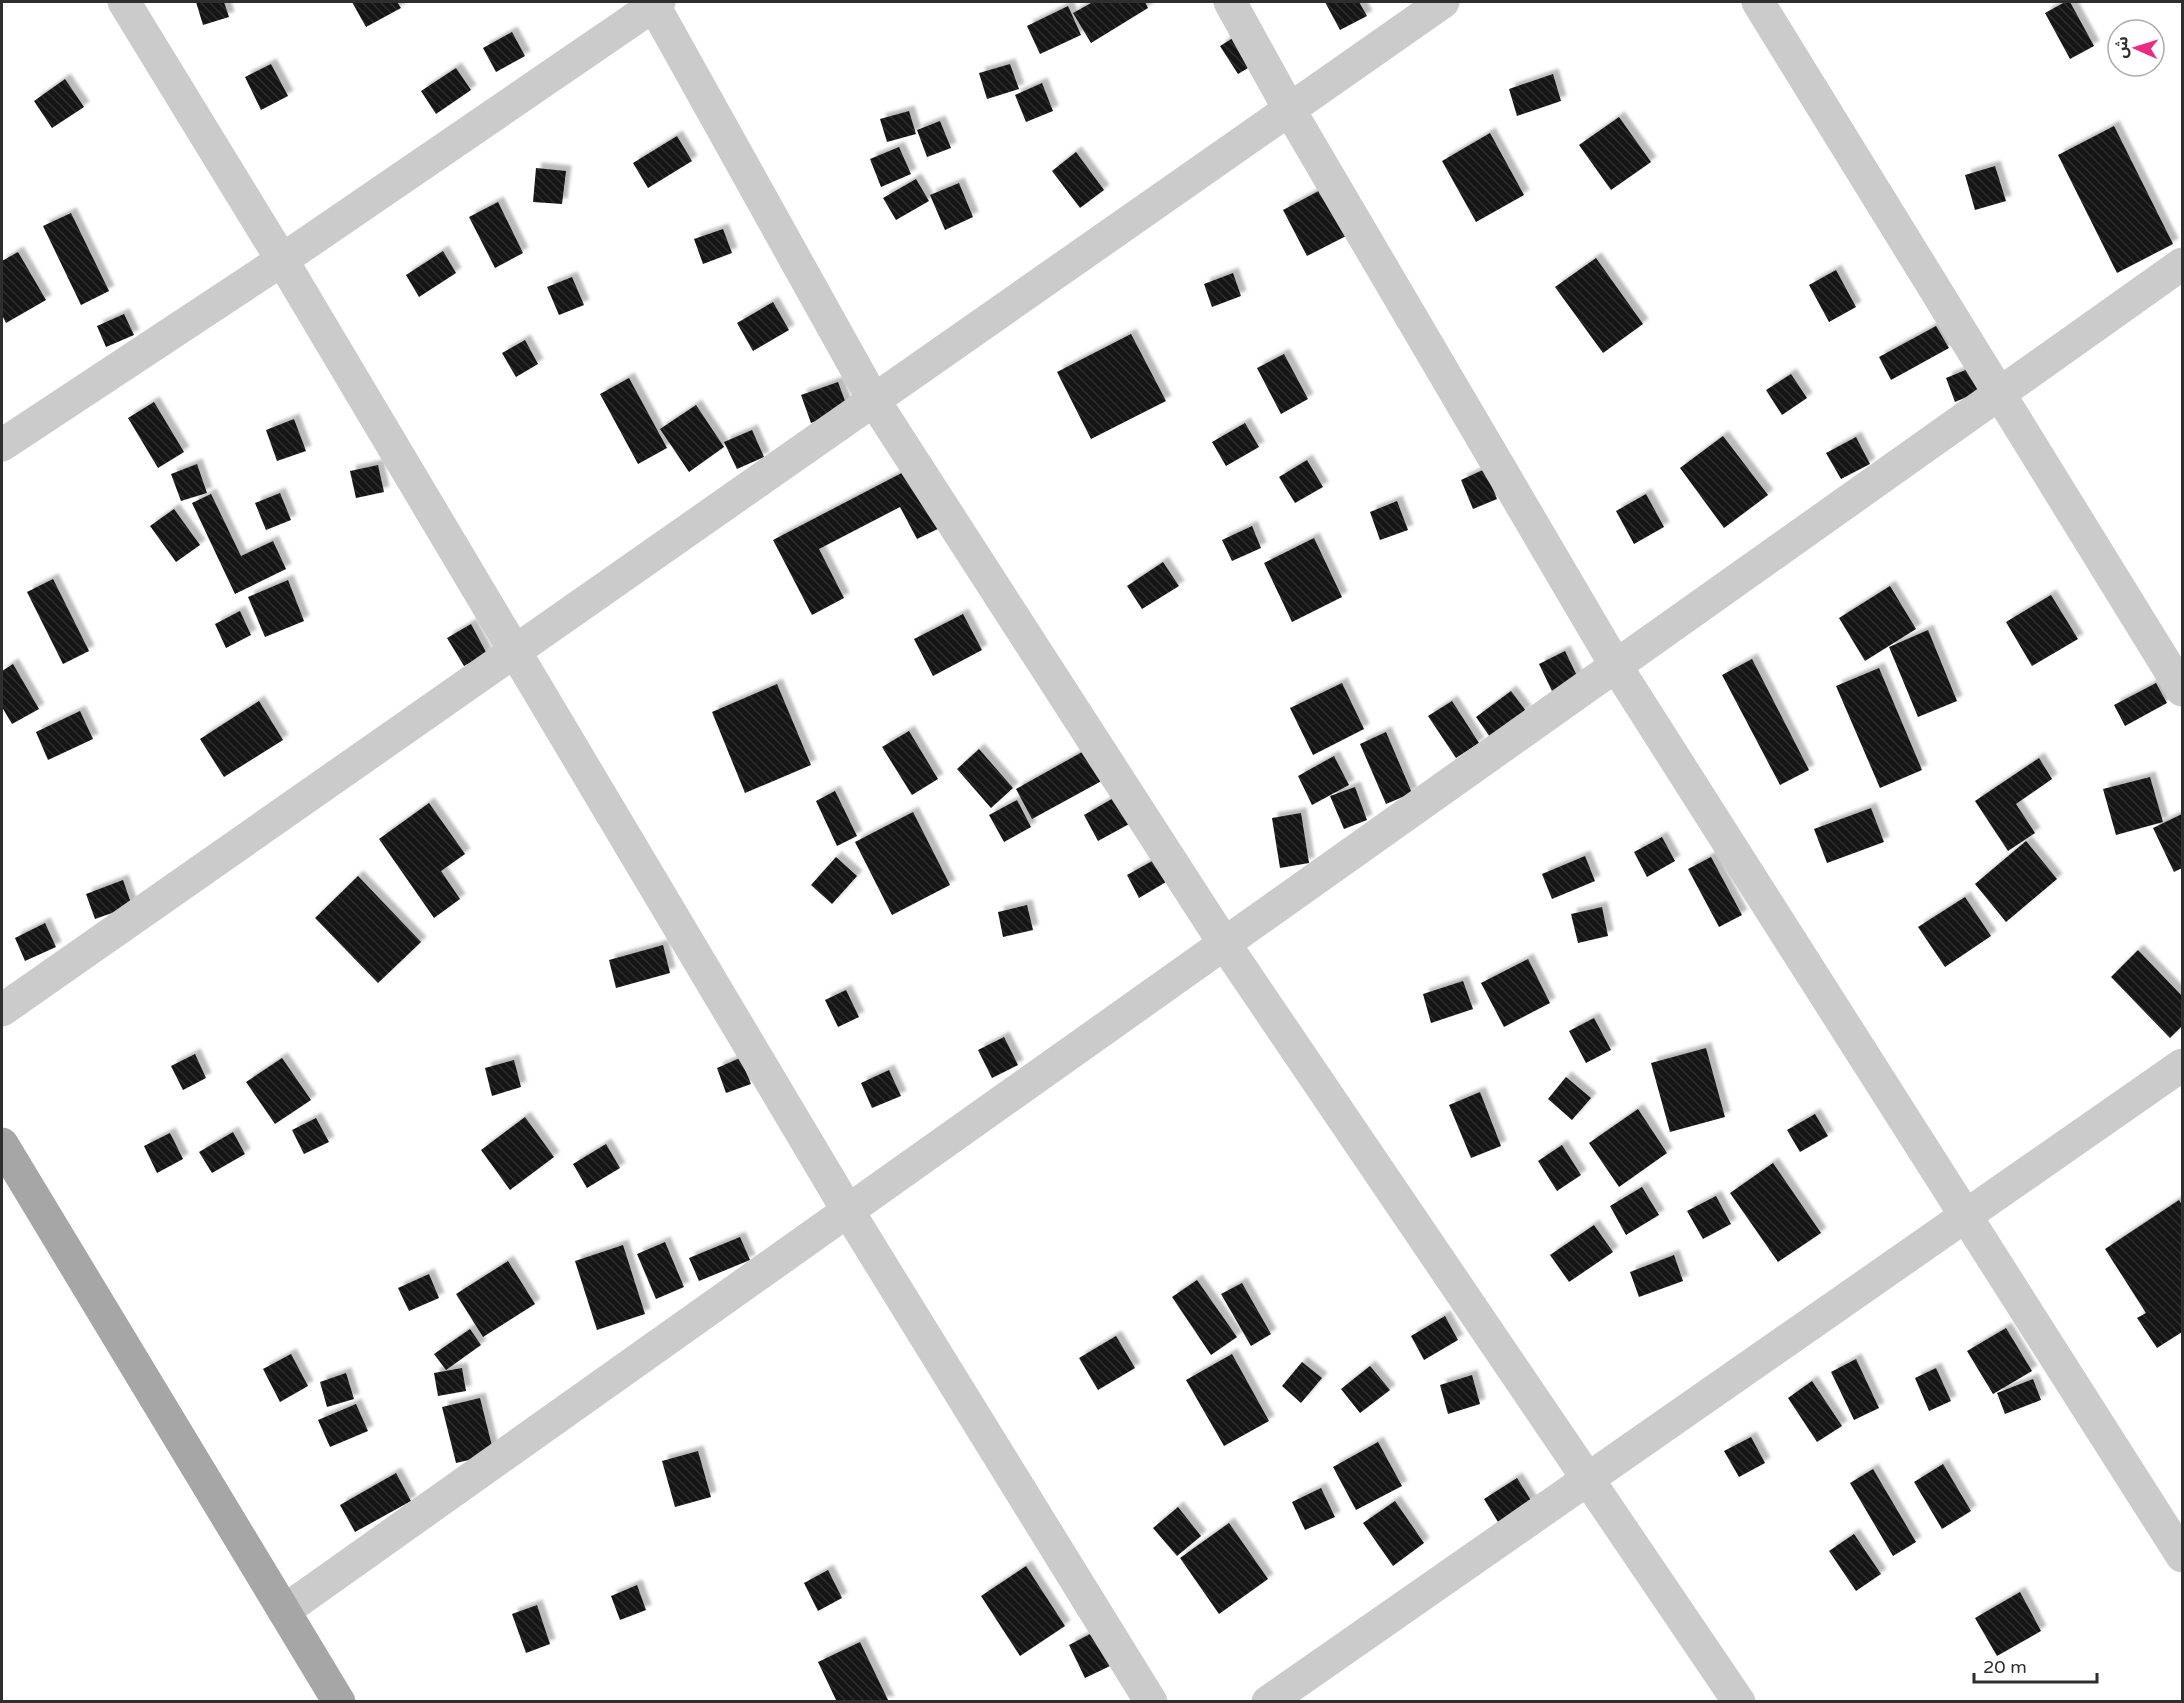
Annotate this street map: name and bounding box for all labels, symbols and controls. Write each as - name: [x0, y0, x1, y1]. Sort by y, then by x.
- north arrow: [2106, 18, 2166, 78]
- text: ش: [2111, 36, 2133, 59]
- scale bar: [1974, 1646, 2097, 1684]
- text: 20 m: [1983, 1656, 2027, 1678]

